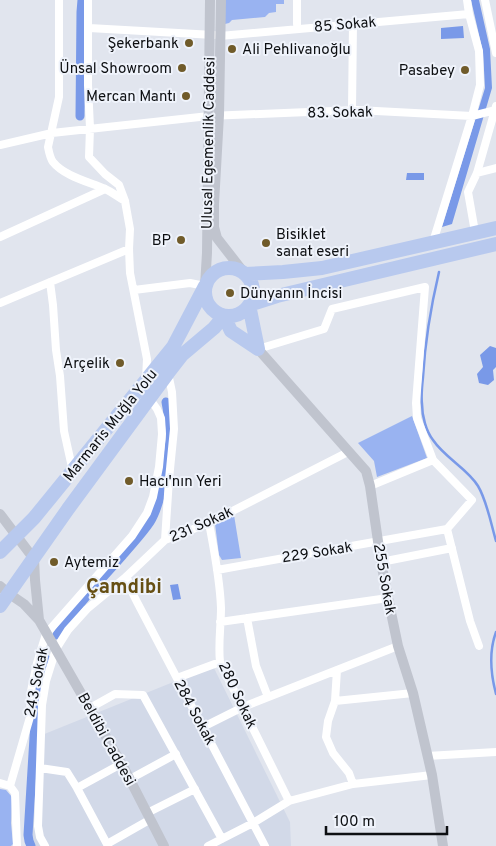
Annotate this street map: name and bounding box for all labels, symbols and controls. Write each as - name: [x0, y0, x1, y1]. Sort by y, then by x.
- street label: 85 Sokak: [313, 13, 377, 38]
- place label: Şekerbank: [108, 35, 179, 54]
- marker: Şekerbank: [183, 37, 195, 49]
- place label: Ali Pehlivanoğlu: [242, 41, 351, 60]
- marker: Ali Pehlivanoğlu: [226, 43, 238, 55]
- street label: Ulusal Egemenlik Caddesi: [198, 57, 221, 229]
- place label: Ünsal Showroom: [59, 59, 172, 79]
- marker: Ünsal Showroom: [176, 62, 188, 74]
- place label: Pasabey: [399, 62, 455, 81]
- marker: Pasabey: [459, 64, 471, 76]
- place label: Mercan Mantı: [86, 88, 176, 107]
- marker: Mercan Mantı: [180, 90, 192, 102]
- street label: 83. Sokak: [307, 103, 373, 124]
- place label: Bisiklet sanat eseri: [276, 226, 349, 262]
- place label: BP: [152, 232, 171, 251]
- marker: BP: [175, 234, 187, 246]
- marker: Bisiklet sanat eseri: [260, 237, 272, 249]
- place label: Dünyanın İncisi: [240, 284, 342, 304]
- marker: Dünyanın İncisi: [224, 287, 236, 299]
- place label: Arçelik: [63, 355, 110, 374]
- marker: Arçelik: [114, 357, 126, 369]
- street label: Marmaris Muğla Yolu: [60, 366, 162, 486]
- place label: Hacı'nın Yeri: [139, 473, 222, 492]
- marker: Hacı'nın Yeri: [123, 475, 135, 487]
- street label: 231 Sokak: [167, 503, 236, 548]
- street label: 229 Sokak: [281, 539, 354, 568]
- street label: 255 Sokak: [368, 542, 399, 616]
- place label: Aytemiz: [64, 554, 119, 573]
- marker: Aytemiz: [48, 556, 60, 568]
- district label: Çamdibi: [86, 575, 162, 601]
- street label: 243 Sokak: [21, 645, 54, 719]
- street label: 280 Sokak: [213, 659, 260, 732]
- street label: 284 Sokak: [168, 677, 219, 749]
- street label: Beldibi Caddesi: [72, 690, 139, 790]
- scale bar: [326, 804, 447, 836]
- text: 100 m: [334, 813, 375, 832]

